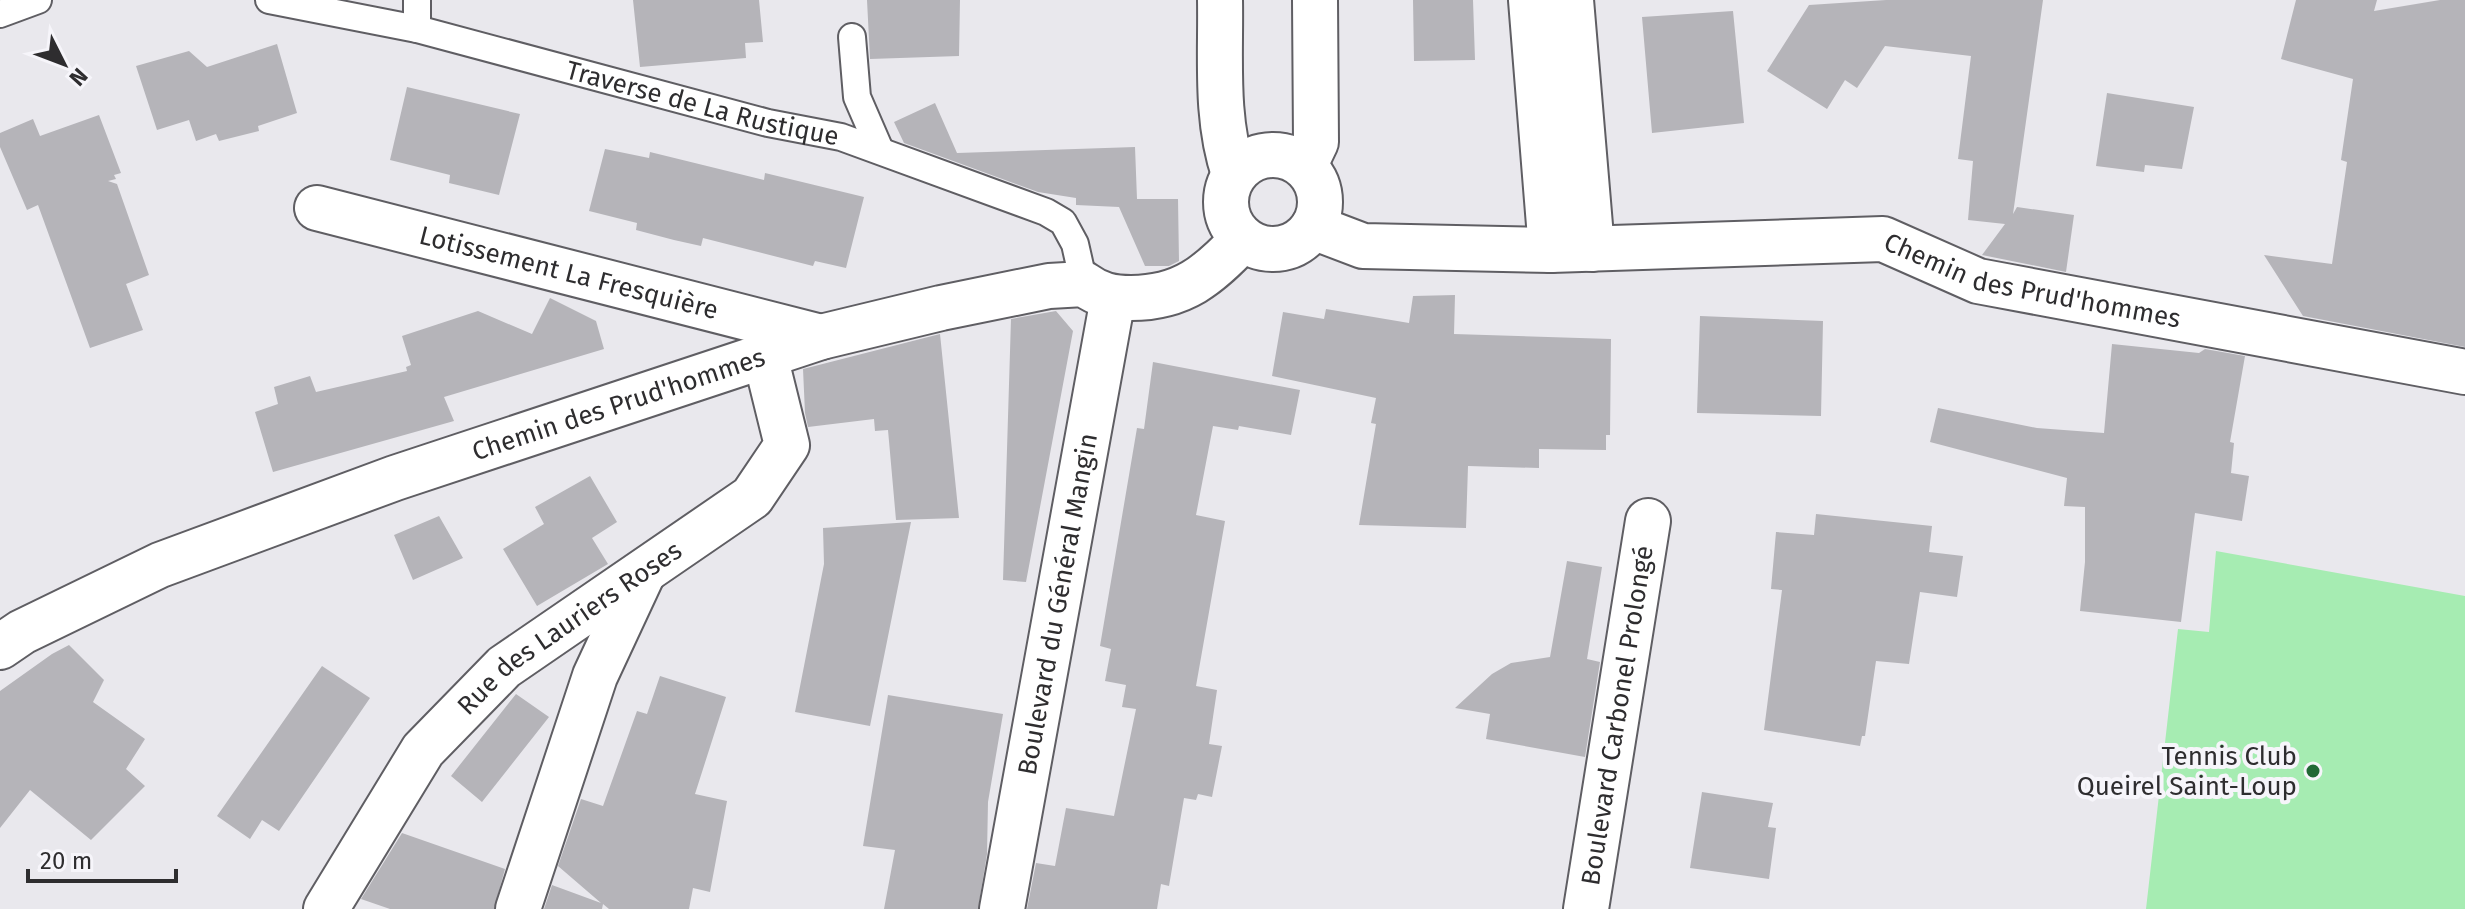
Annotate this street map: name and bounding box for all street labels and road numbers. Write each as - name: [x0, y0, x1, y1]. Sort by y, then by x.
- street label: Traverse de La Rustique: [563, 55, 842, 152]
- street label: Lotissement La Fresquière: [416, 220, 721, 326]
- street label: Chemin des Prud'hommes: [1879, 226, 2183, 335]
- street label: Chemin des Prud'hommes: [468, 342, 769, 467]
- street label: Boulevard du Général Mangin: [1012, 431, 1104, 778]
- street label: Rue des Lauriers Roses: [451, 535, 688, 721]
- street label: Boulevard Carbonel Prolongé: [1575, 544, 1660, 888]

